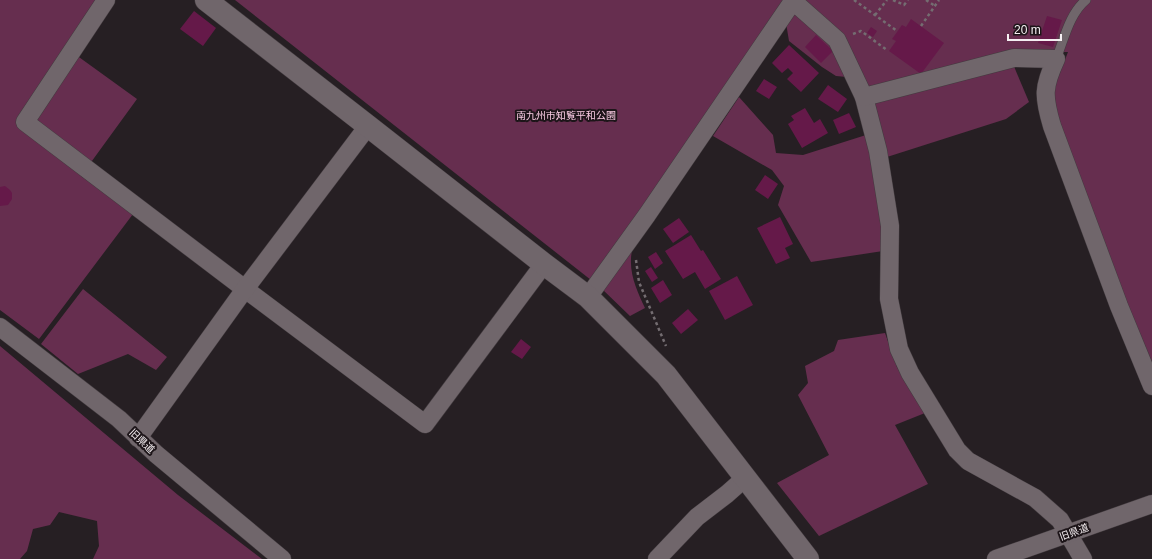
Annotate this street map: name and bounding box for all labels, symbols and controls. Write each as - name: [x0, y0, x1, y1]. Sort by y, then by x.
- scale bar: [1008, 16, 1061, 42]
- text: 20 m: [1014, 23, 1041, 37]
- park label: 南九州市知覧平和公園: [516, 110, 616, 121]
- street label: 旧県道: [127, 427, 157, 455]
- street label: 旧県道: [1058, 522, 1090, 542]

